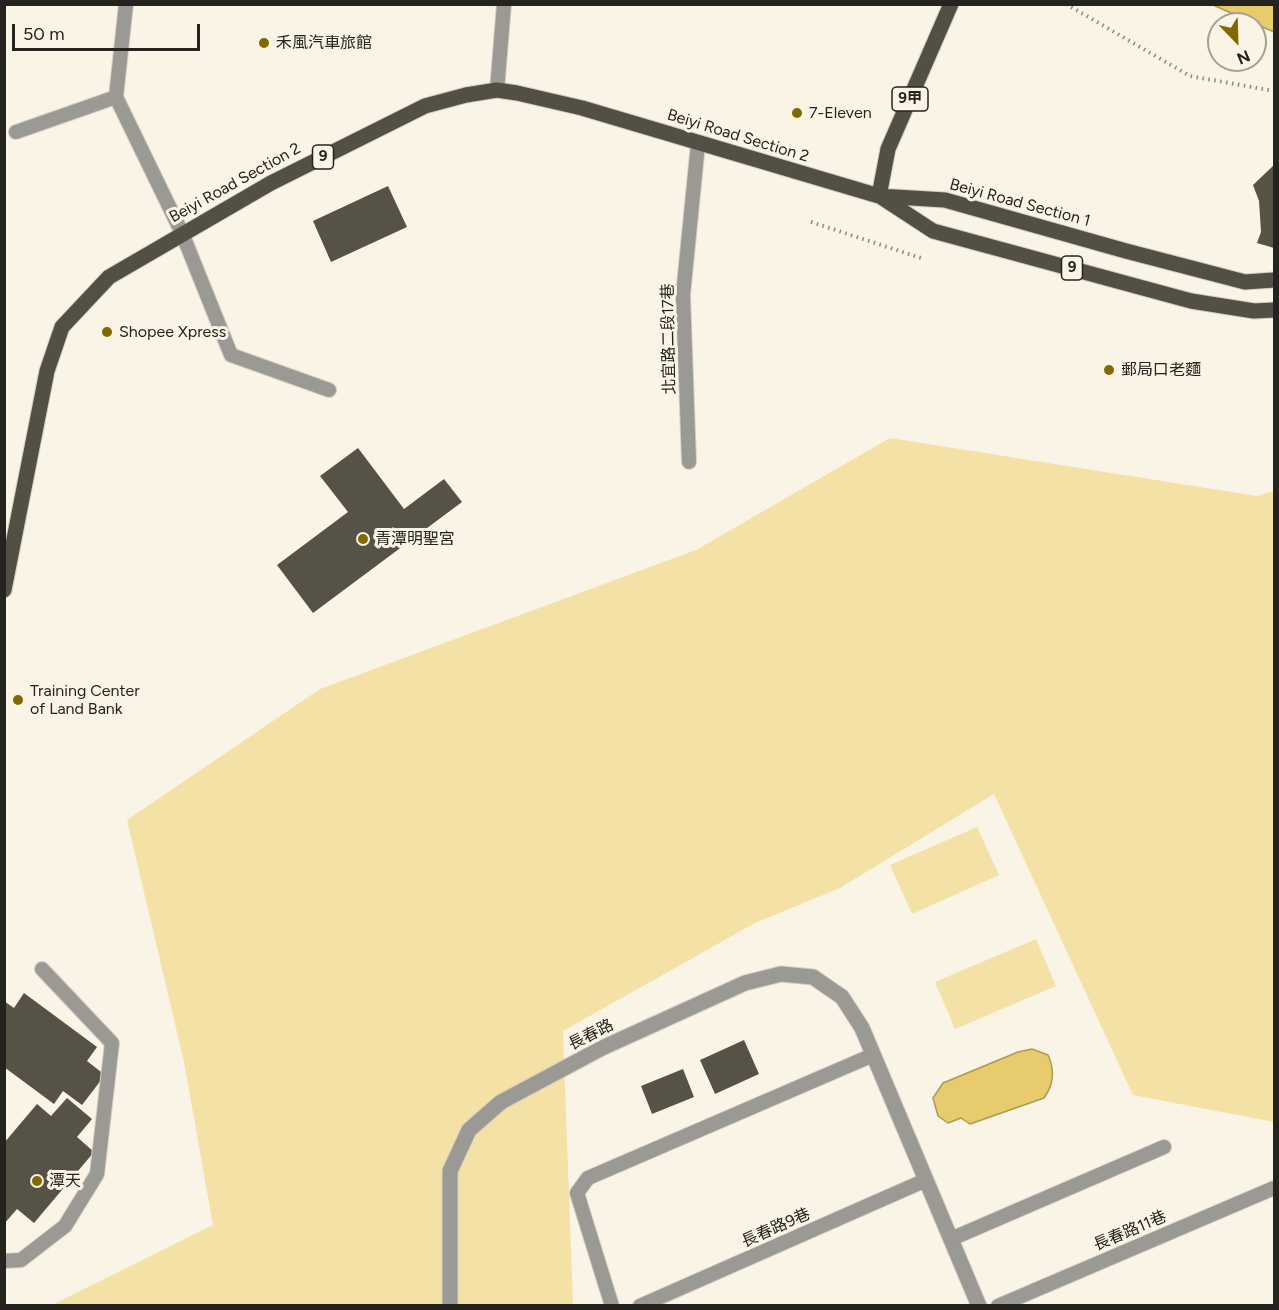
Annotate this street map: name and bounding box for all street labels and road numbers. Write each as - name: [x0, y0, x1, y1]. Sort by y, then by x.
- road number: 9甲: [892, 87, 928, 111]
- street label: Beiyi Road Section 2: [665, 105, 811, 167]
- street label: Beiyi Road Section 2: [166, 139, 304, 227]
- road number: 9: [312, 145, 334, 169]
- street label: Beiyi Road Section 1: [948, 175, 1092, 231]
- road number: 9: [1062, 256, 1082, 280]
- street label: 北宜路二段17巷: [658, 283, 680, 395]
- street label: 長春路: [565, 1016, 617, 1054]
- street label: 長春路9巷: [739, 1204, 813, 1252]
- street label: 長春路11巷: [1091, 1207, 1169, 1255]

